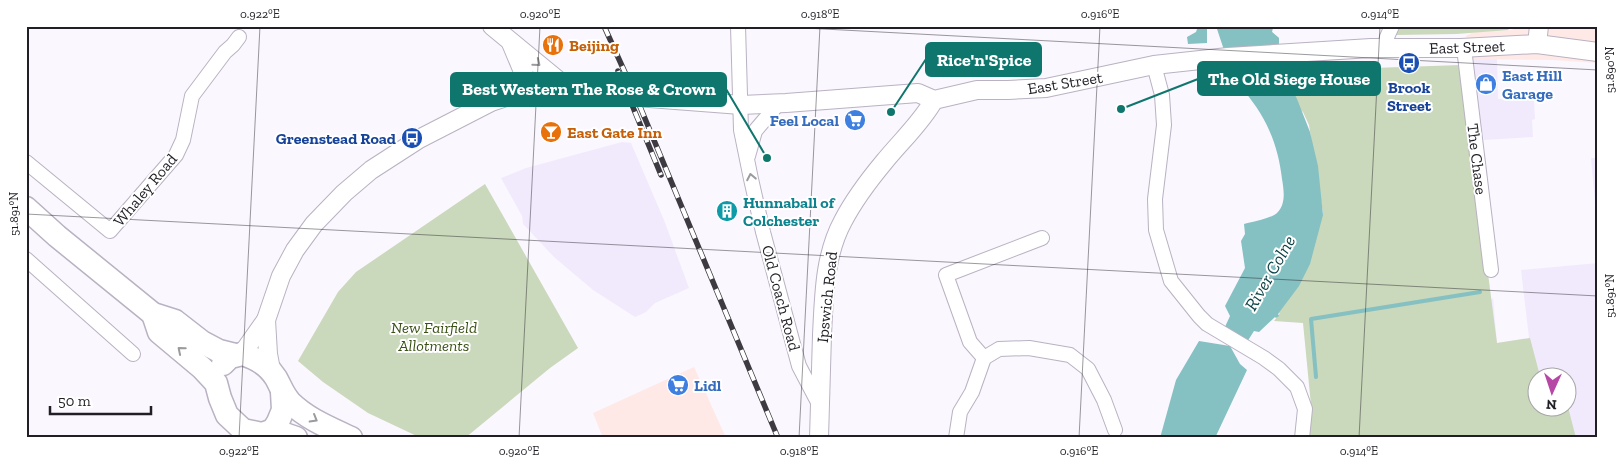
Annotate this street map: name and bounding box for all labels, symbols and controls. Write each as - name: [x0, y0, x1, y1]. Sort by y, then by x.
- text: 0.922°E: [240, 7, 280, 21]
- text: 0.920°E: [520, 7, 560, 21]
- text: 0.918°E: [801, 7, 839, 21]
- text: 0.916°E: [1081, 7, 1119, 21]
- text: 0.914°E: [1361, 7, 1399, 21]
- restaurant icon: Beijing: [541, 33, 565, 57]
- place label: Beijing: [569, 36, 619, 55]
- street label: East Street: [1429, 36, 1505, 58]
- callout: Rice'n'Spice: [926, 43, 1041, 76]
- text: 51.890°N: [1603, 47, 1617, 93]
- text: Rice'n'Spice: [937, 49, 1032, 71]
- bus stop icon: Brook Street: [1397, 51, 1421, 75]
- one-way arrow: [531, 58, 540, 66]
- callout: The Old Siege House: [1198, 62, 1380, 95]
- place label: East Hill Garage: [1502, 66, 1563, 103]
- street label: East Street: [1026, 68, 1104, 98]
- text: The Old Siege House: [1208, 68, 1370, 90]
- shop icon: East Hill Garage: [1474, 72, 1498, 96]
- callout: Best Western The Rose & Crown: [451, 73, 726, 106]
- text: Best Western The Rose & Crown: [462, 78, 716, 100]
- place label: Brook Street: [1387, 78, 1432, 115]
- supermarket icon: Feel Local: [843, 108, 867, 132]
- place label: Feel Local: [770, 111, 839, 130]
- bar icon: East Gate Inn: [539, 120, 563, 144]
- street label: The Chase: [1463, 122, 1491, 196]
- place label: East Gate Inn: [567, 123, 662, 142]
- bus stop icon: Greenstead Road: [400, 126, 424, 150]
- place label: Greenstead Road: [276, 129, 396, 148]
- street label: Whaley Road: [109, 150, 181, 230]
- one-way arrow: [746, 172, 757, 181]
- text: 51.891°N: [7, 192, 21, 236]
- place label: Hunnaball of Colchester: [743, 193, 836, 230]
- building icon: Hunnaball of Colchester: [715, 199, 739, 223]
- water label: River Colne: [1240, 231, 1300, 314]
- street label: Old Coach Road: [758, 243, 804, 353]
- street label: Ipswich Road: [813, 250, 841, 344]
- text: 51.891°N: [1603, 274, 1617, 318]
- park label: New Fairfield Allotments: [391, 318, 477, 355]
- one-way arrow: [178, 348, 187, 356]
- north arrow: [1526, 366, 1576, 416]
- supermarket icon: Lidl: [666, 373, 690, 397]
- place label: Lidl: [694, 376, 722, 395]
- scale bar: [50, 384, 151, 416]
- text: 50 m: [58, 392, 91, 410]
- text: N: [1545, 396, 1557, 413]
- one-way arrow: [308, 413, 317, 423]
- text: 0.922°E: [219, 444, 259, 458]
- text: 0.920°E: [499, 444, 539, 458]
- text: 0.918°E: [780, 444, 818, 458]
- text: 0.916°E: [1060, 444, 1098, 458]
- text: 0.914°E: [1340, 444, 1378, 458]

